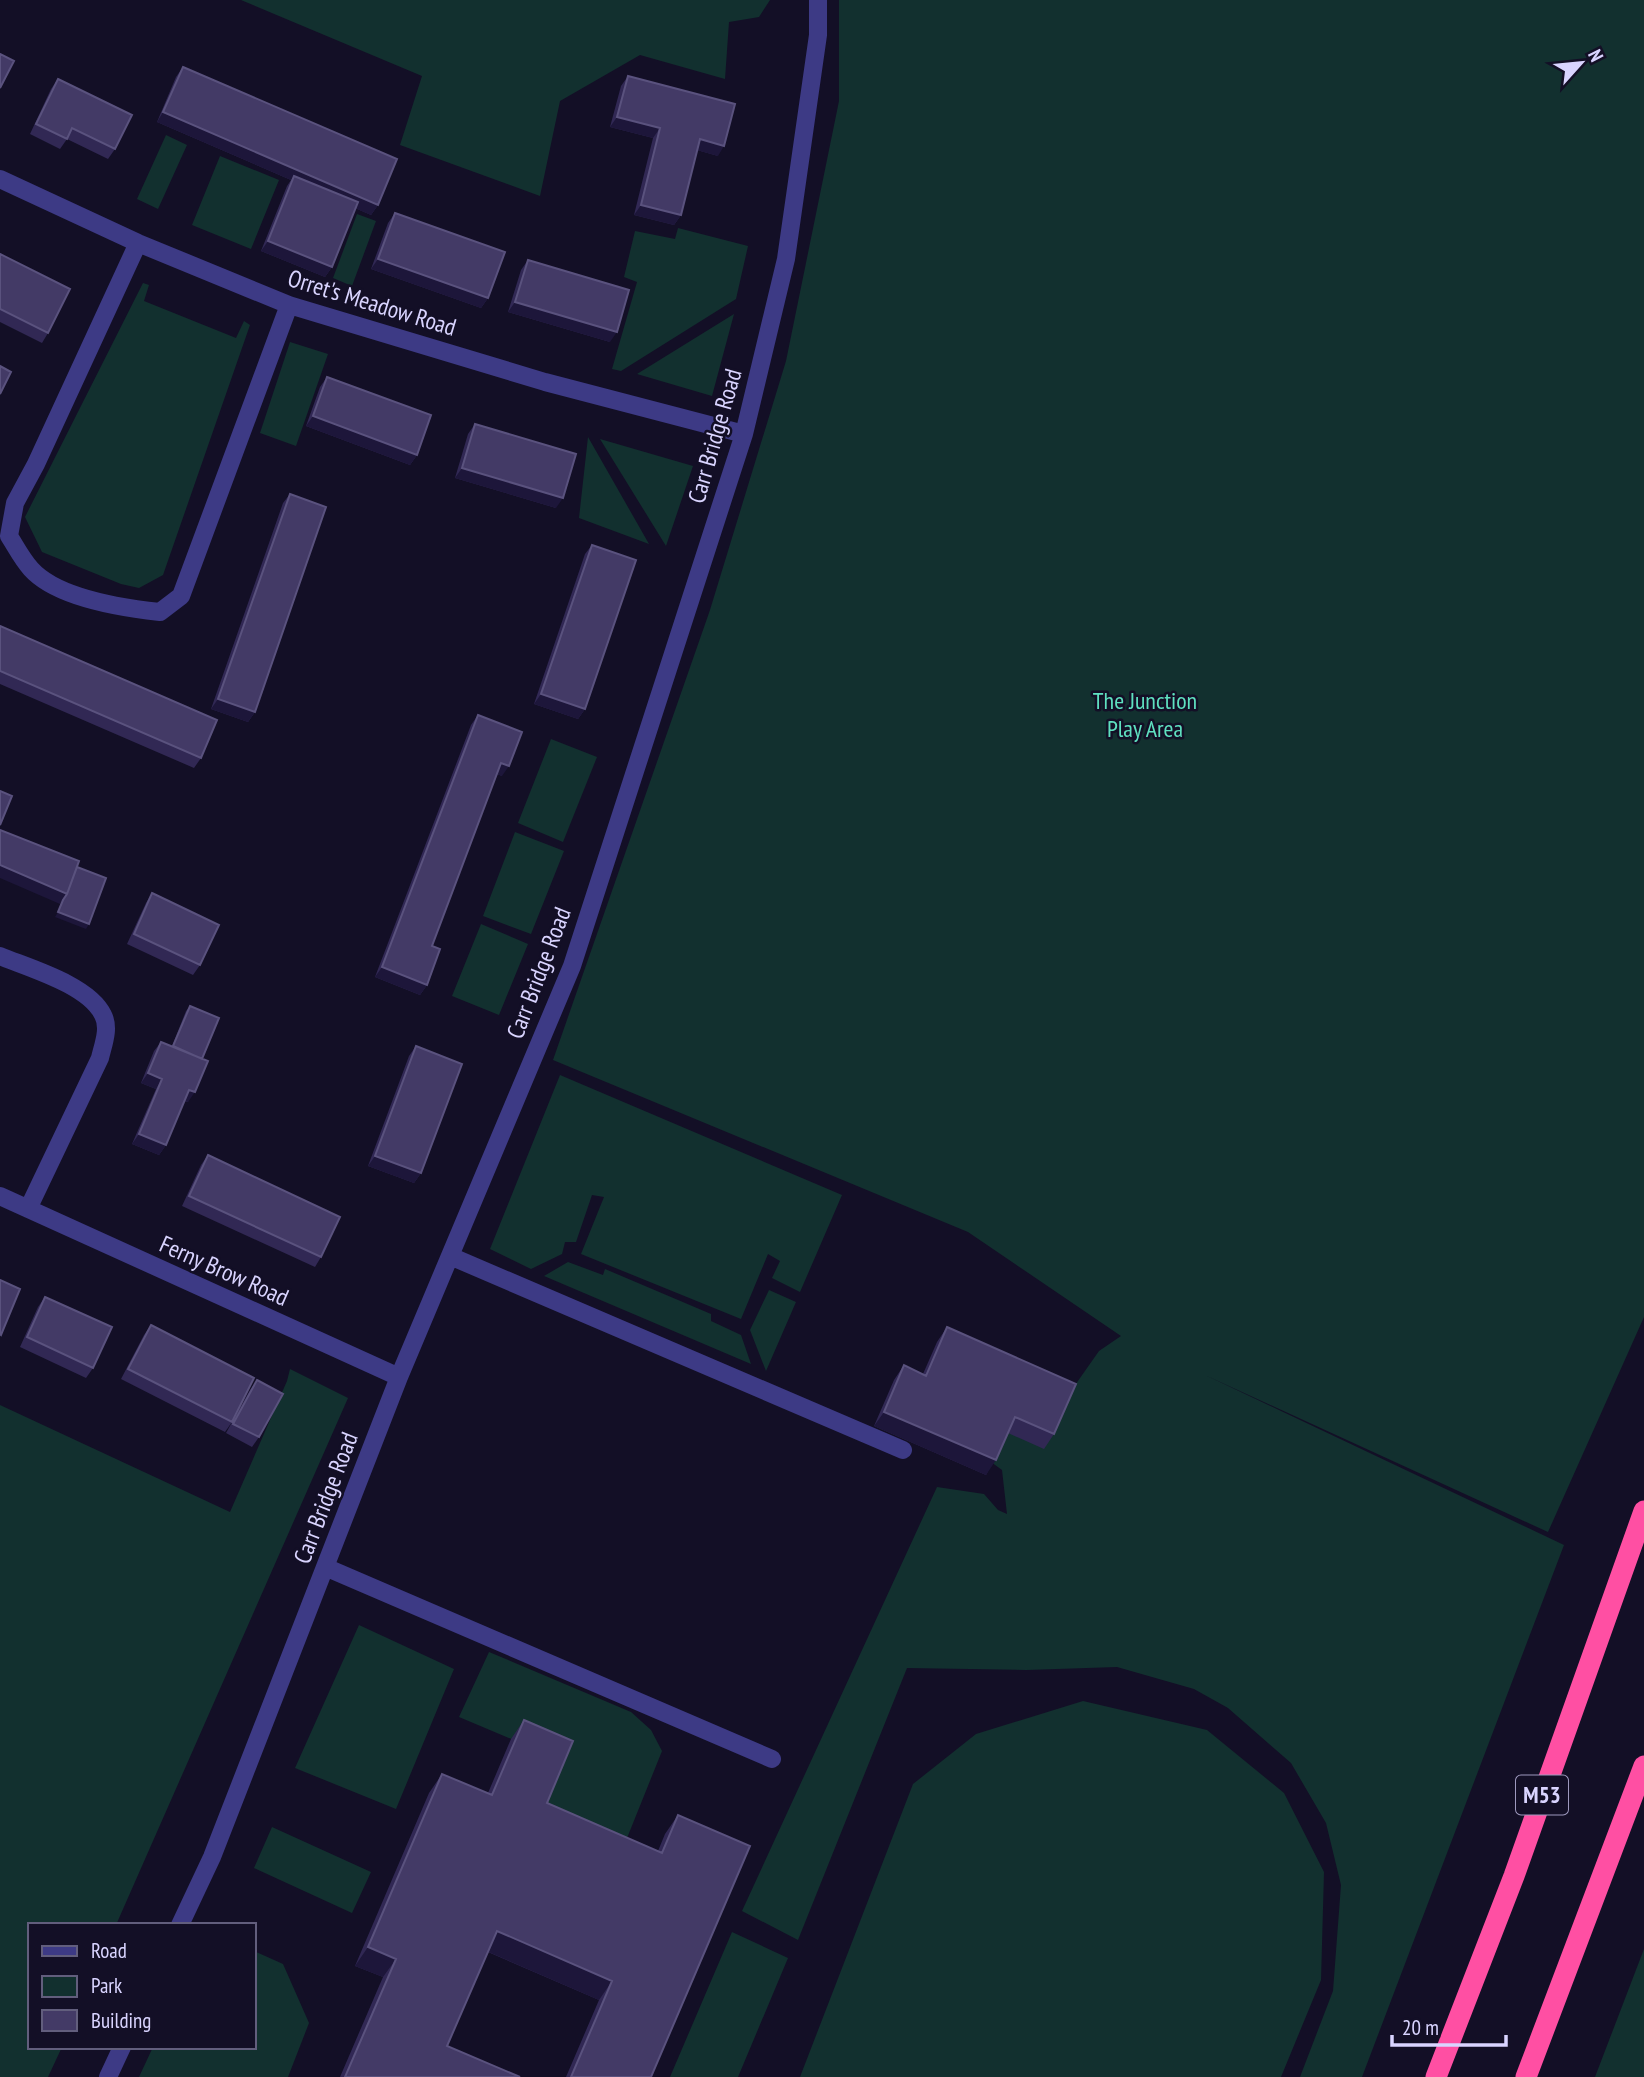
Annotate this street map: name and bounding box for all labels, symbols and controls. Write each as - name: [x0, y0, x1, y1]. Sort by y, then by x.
- north arrow: [1546, 28, 1616, 98]
- text: N: [1583, 45, 1609, 65]
- street label: Orret's Meadow Road: [284, 262, 460, 343]
- street label: Carr Bridge Road: [681, 365, 748, 507]
- park label: The Junction Play Area: [1093, 685, 1197, 744]
- street label: Carr Bridge Road: [499, 903, 578, 1043]
- street label: Ferny Brow Road: [155, 1228, 294, 1313]
- street label: Carr Bridge Road: [286, 1428, 365, 1568]
- road number: M53: [1516, 1776, 1568, 1814]
- legend: [28, 1923, 256, 2049]
- text: Road: [91, 1937, 127, 1964]
- text: Park: [91, 1972, 122, 1999]
- scale bar: [1392, 2004, 1506, 2048]
- text: Building: [91, 2007, 151, 2034]
- text: 20 m: [1402, 2014, 1439, 2041]

